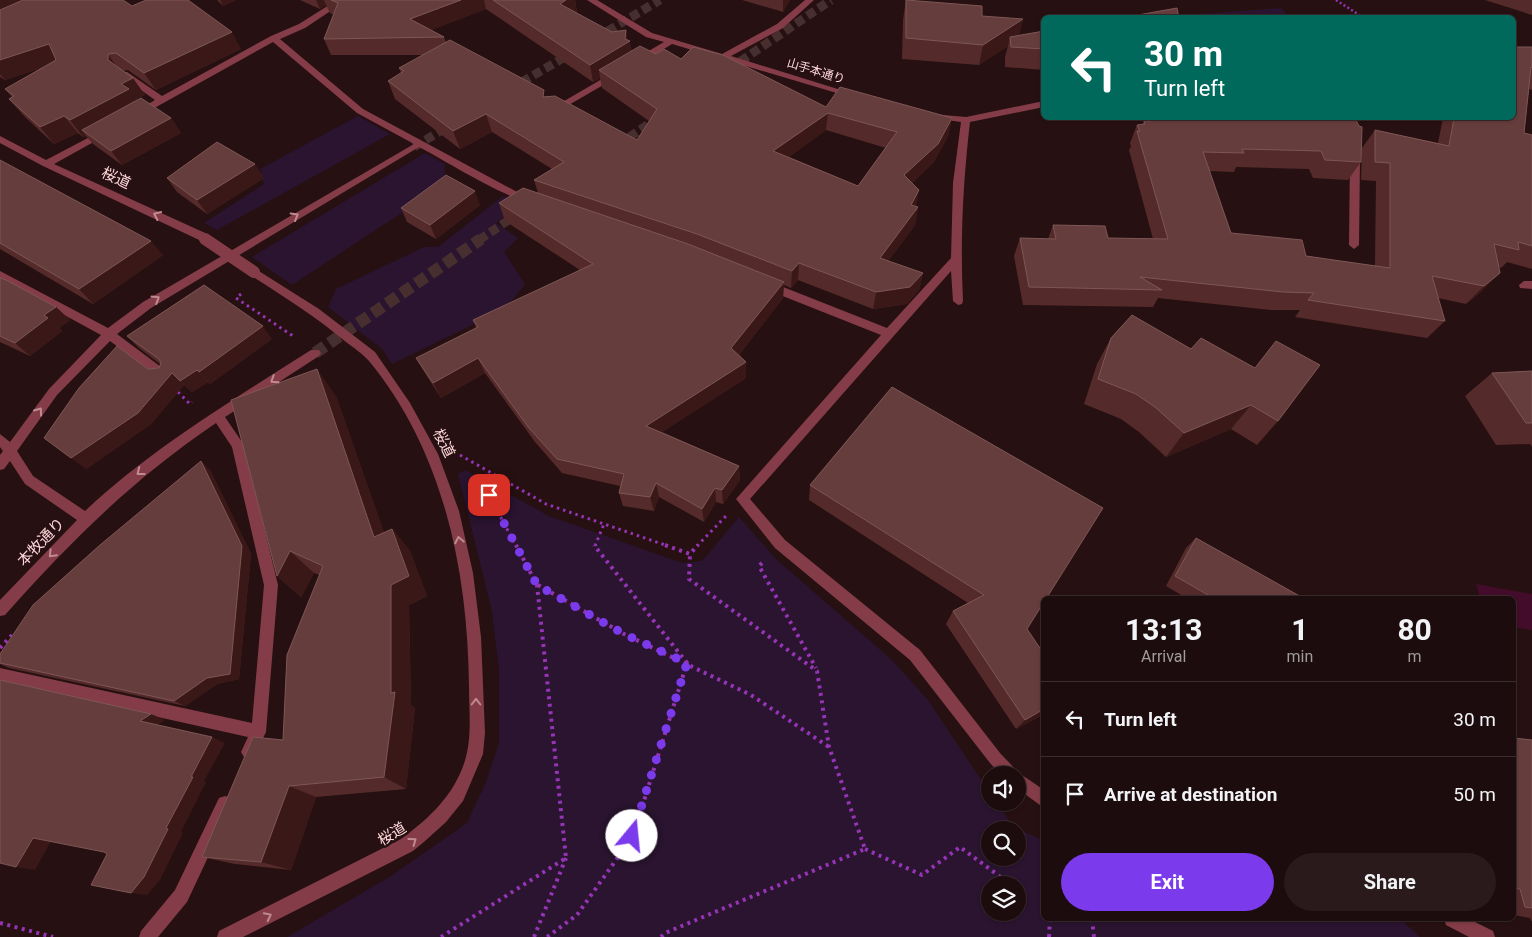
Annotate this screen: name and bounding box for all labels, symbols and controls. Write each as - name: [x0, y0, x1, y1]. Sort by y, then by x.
- text: 30 m: [1144, 34, 1223, 75]
- icon: left: [1061, 35, 1126, 100]
- street label: 山手本通り: [785, 56, 847, 86]
- text: Turn left: [1144, 76, 1225, 101]
- street label: 桜道: [99, 164, 133, 192]
- one-way arrow: [153, 211, 162, 222]
- one-way arrow: [289, 212, 298, 222]
- one-way arrow: [150, 296, 159, 306]
- one-way arrow: [270, 374, 280, 383]
- one-way arrow: [33, 407, 42, 417]
- street label: 桜道: [429, 426, 459, 460]
- one-way arrow: [136, 466, 146, 475]
- pin: [468, 474, 510, 516]
- icon: arrive: [475, 481, 503, 509]
- street label: 本牧通り: [14, 514, 68, 570]
- one-way arrow: [455, 536, 465, 545]
- one-way arrow: [49, 549, 58, 558]
- text: 13:13: [1125, 612, 1202, 647]
- text: 1: [1291, 612, 1309, 647]
- text: 80: [1397, 612, 1432, 647]
- text: Arrival: [1141, 647, 1186, 666]
- text: min: [1287, 647, 1313, 666]
- text: m: [1408, 647, 1422, 666]
- one-way arrow: [471, 697, 481, 705]
- icon: left: [1061, 705, 1089, 733]
- text: Turn left: [1104, 708, 1177, 731]
- text: 30 m: [1453, 708, 1496, 731]
- map controls: [981, 766, 1026, 921]
- button: sound: [981, 766, 1026, 811]
- icon: arrive: [1061, 780, 1089, 808]
- text: Arrive at destination: [1104, 783, 1277, 806]
- text: 50 m: [1453, 783, 1496, 806]
- position arrow: [605, 809, 657, 861]
- street label: 桜道: [375, 819, 409, 849]
- button: search: [981, 821, 1026, 866]
- one-way arrow: [407, 838, 417, 847]
- button: Exit: [1061, 853, 1274, 911]
- button: Share: [1284, 853, 1496, 911]
- button: layers: [981, 876, 1026, 921]
- one-way arrow: [263, 912, 272, 922]

